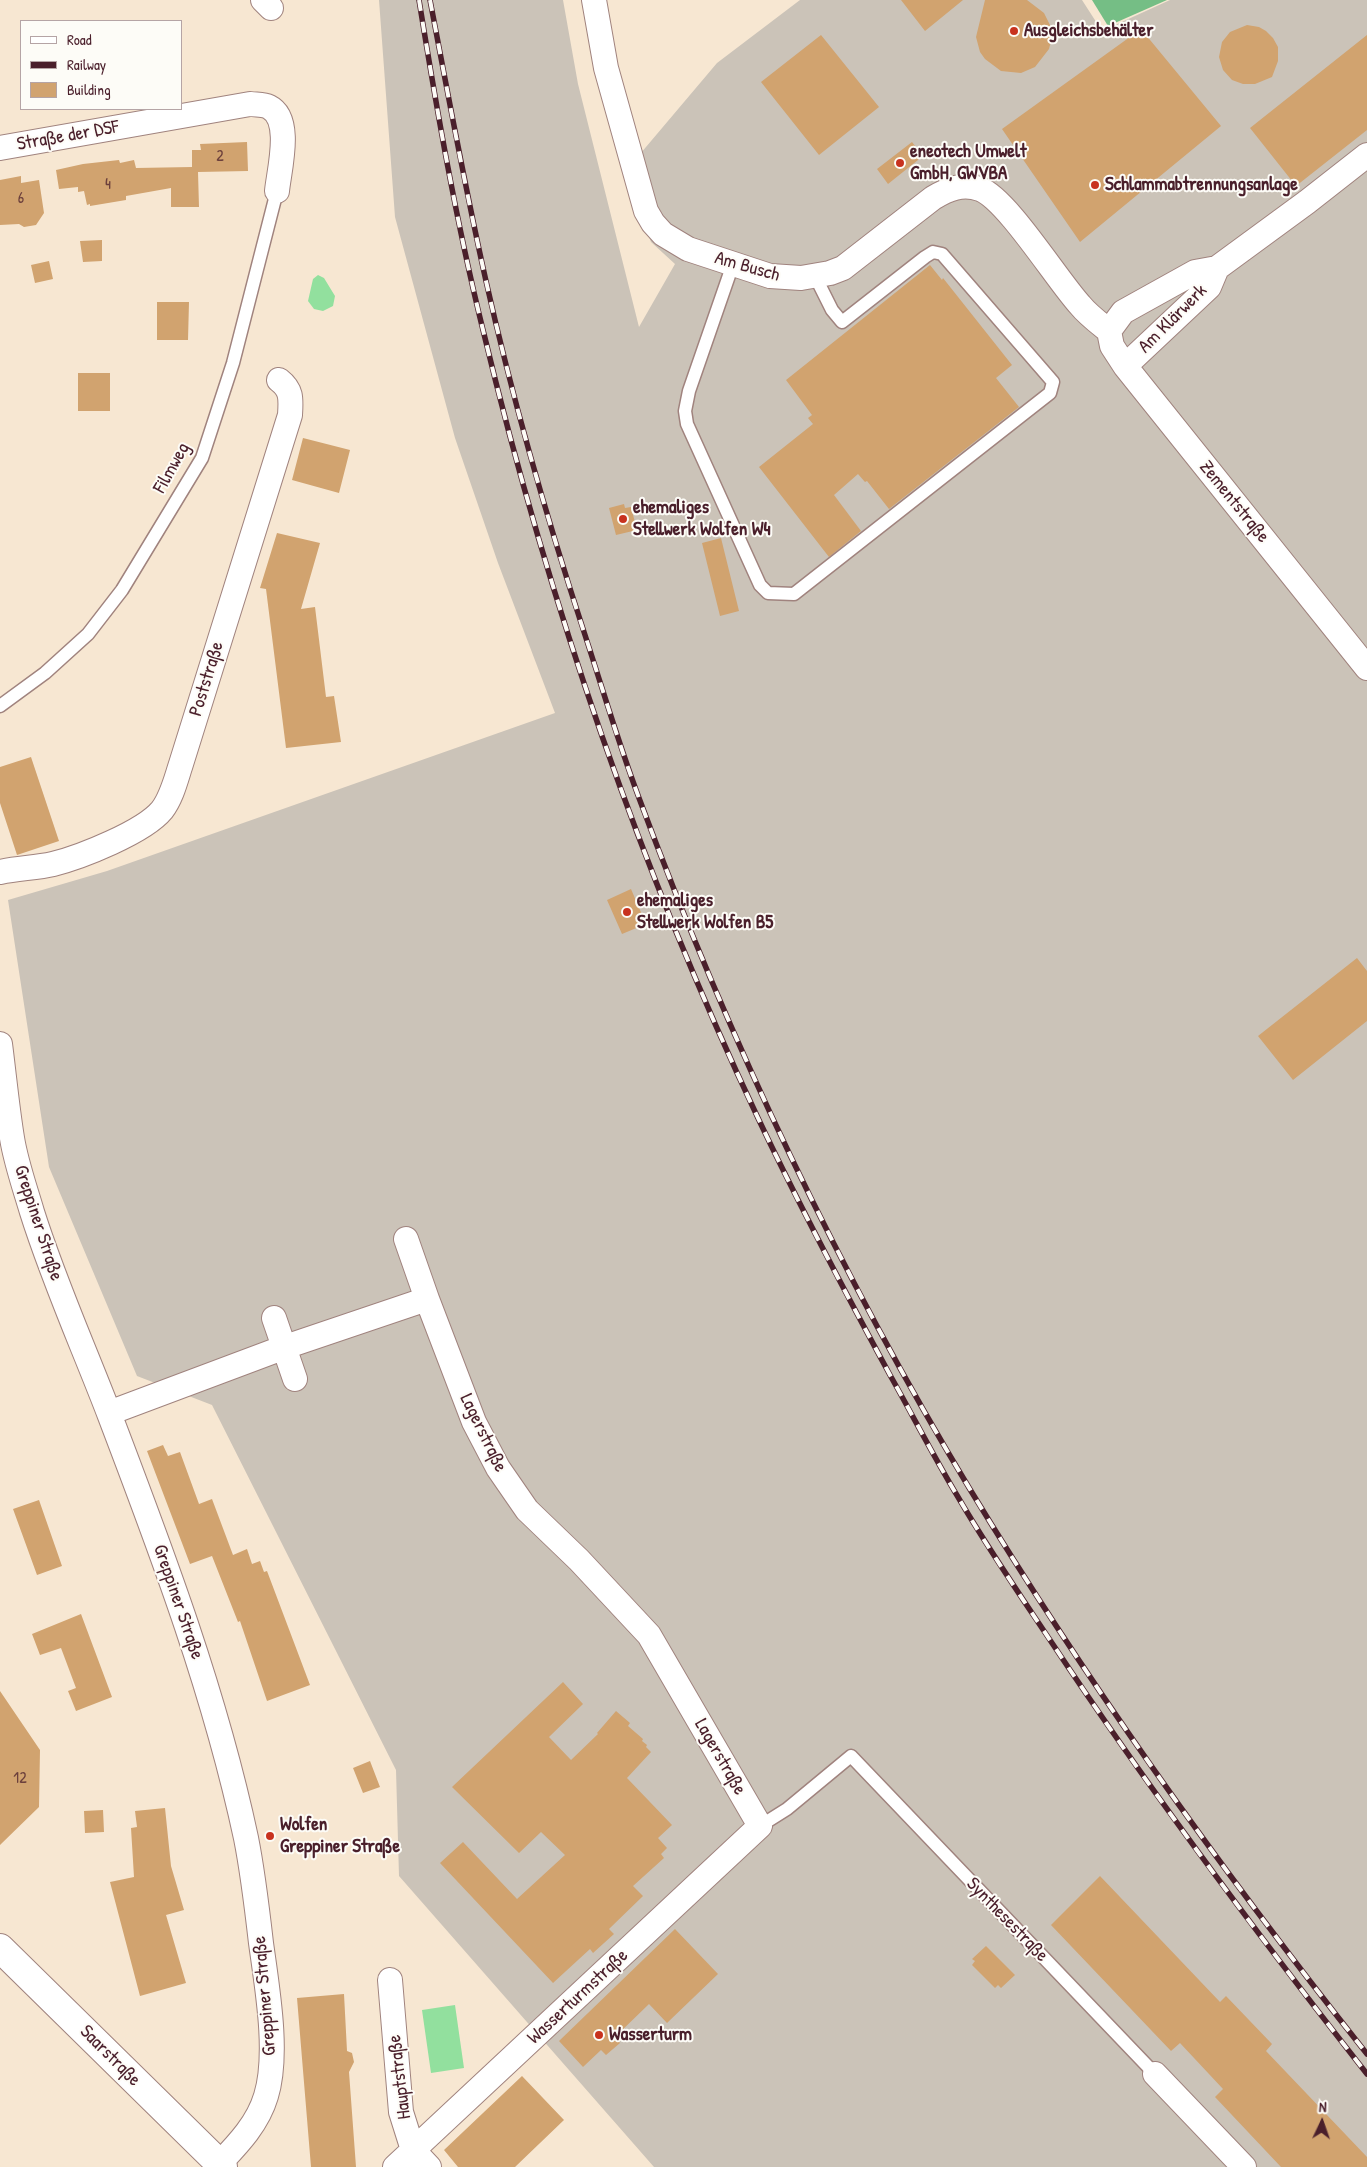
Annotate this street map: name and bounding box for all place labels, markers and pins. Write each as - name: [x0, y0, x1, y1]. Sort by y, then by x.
- place label: Ausgleichsbehälter: [1024, 20, 1153, 42]
- marker: Ausgleichsbehälter: [1008, 25, 1020, 37]
- place label: eneotech Umwelt GmbH, GWVBA: [910, 141, 1027, 185]
- marker: eneotech Umwelt GmbH, GWVBA: [894, 157, 906, 169]
- place label: Schlammabtrennungsanlage: [1105, 174, 1298, 196]
- marker: Schlammabtrennungsanlage: [1089, 179, 1101, 191]
- place label: ehemaliges Stellwerk Wolfen W4: [633, 497, 771, 541]
- marker: ehemaliges Stellwerk Wolfen W4: [617, 513, 629, 525]
- place label: ehemaliges Stellwerk Wolfen B5: [637, 890, 773, 934]
- marker: ehemaliges Stellwerk Wolfen B5: [621, 906, 633, 918]
- place label: Wolfen Greppiner Straße: [280, 1814, 400, 1858]
- marker: Wolfen Greppiner Straße: [264, 1830, 276, 1842]
- place label: Wasserturm: [609, 2024, 692, 2046]
- marker: Wasserturm: [593, 2029, 605, 2041]

